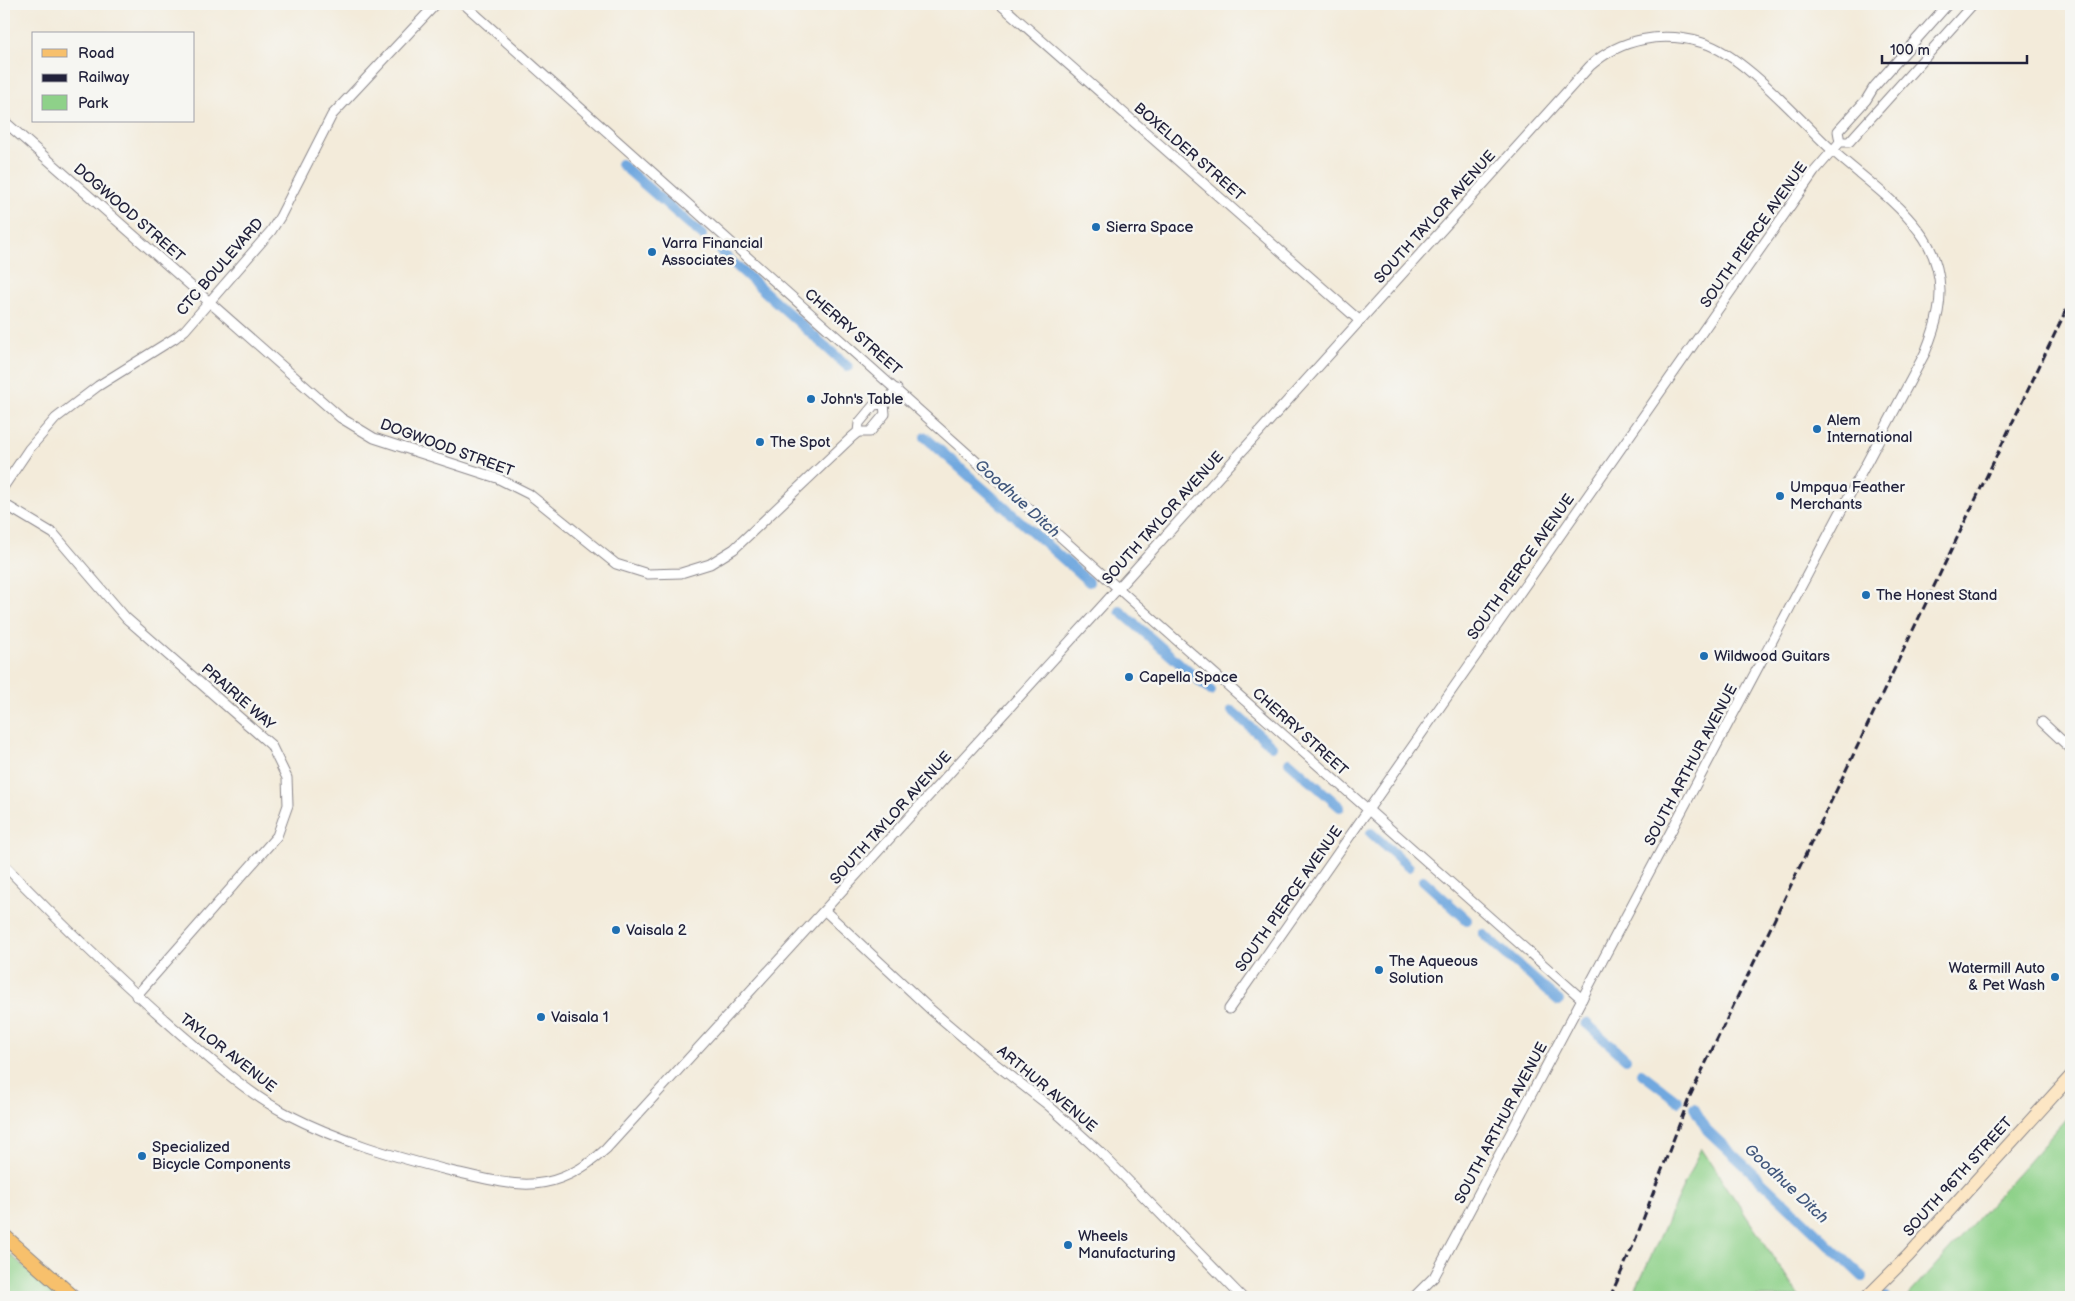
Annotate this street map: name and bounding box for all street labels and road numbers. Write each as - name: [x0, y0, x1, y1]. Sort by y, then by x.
- street label: BOXELDER STREET: [1130, 99, 1248, 205]
- street label: SOUTH TAYLOR AVENUE: [1370, 146, 1500, 287]
- street label: SOUTH PIERCE AVENUE: [1696, 158, 1812, 312]
- street label: DOGWOOD STREET: [70, 160, 188, 266]
- street label: CTC BOULEVARD: [172, 214, 268, 320]
- street label: CHERRY STREET: [800, 285, 906, 379]
- street label: DOGWOOD STREET: [377, 415, 517, 481]
- street label: SOUTH TAYLOR AVENUE: [1098, 447, 1228, 588]
- street label: SOUTH PIERCE AVENUE: [1463, 490, 1579, 644]
- street label: PRAIRIE WAY: [197, 660, 279, 734]
- street label: SOUTH ARTHUR AVENUE: [1640, 681, 1742, 849]
- street label: CHERRY STREET: [1248, 684, 1352, 780]
- street label: SOUTH TAYLOR AVENUE: [826, 747, 956, 888]
- street label: SOUTH PIERCE AVENUE: [1231, 822, 1347, 976]
- street label: TAYLOR AVENUE: [176, 1009, 280, 1097]
- street label: SOUTH ARTHUR AVENUE: [1450, 1039, 1552, 1207]
- street label: ARTHUR AVENUE: [993, 1042, 1101, 1136]
- street label: SOUTH 96TH STREET: [1899, 1113, 2017, 1241]

